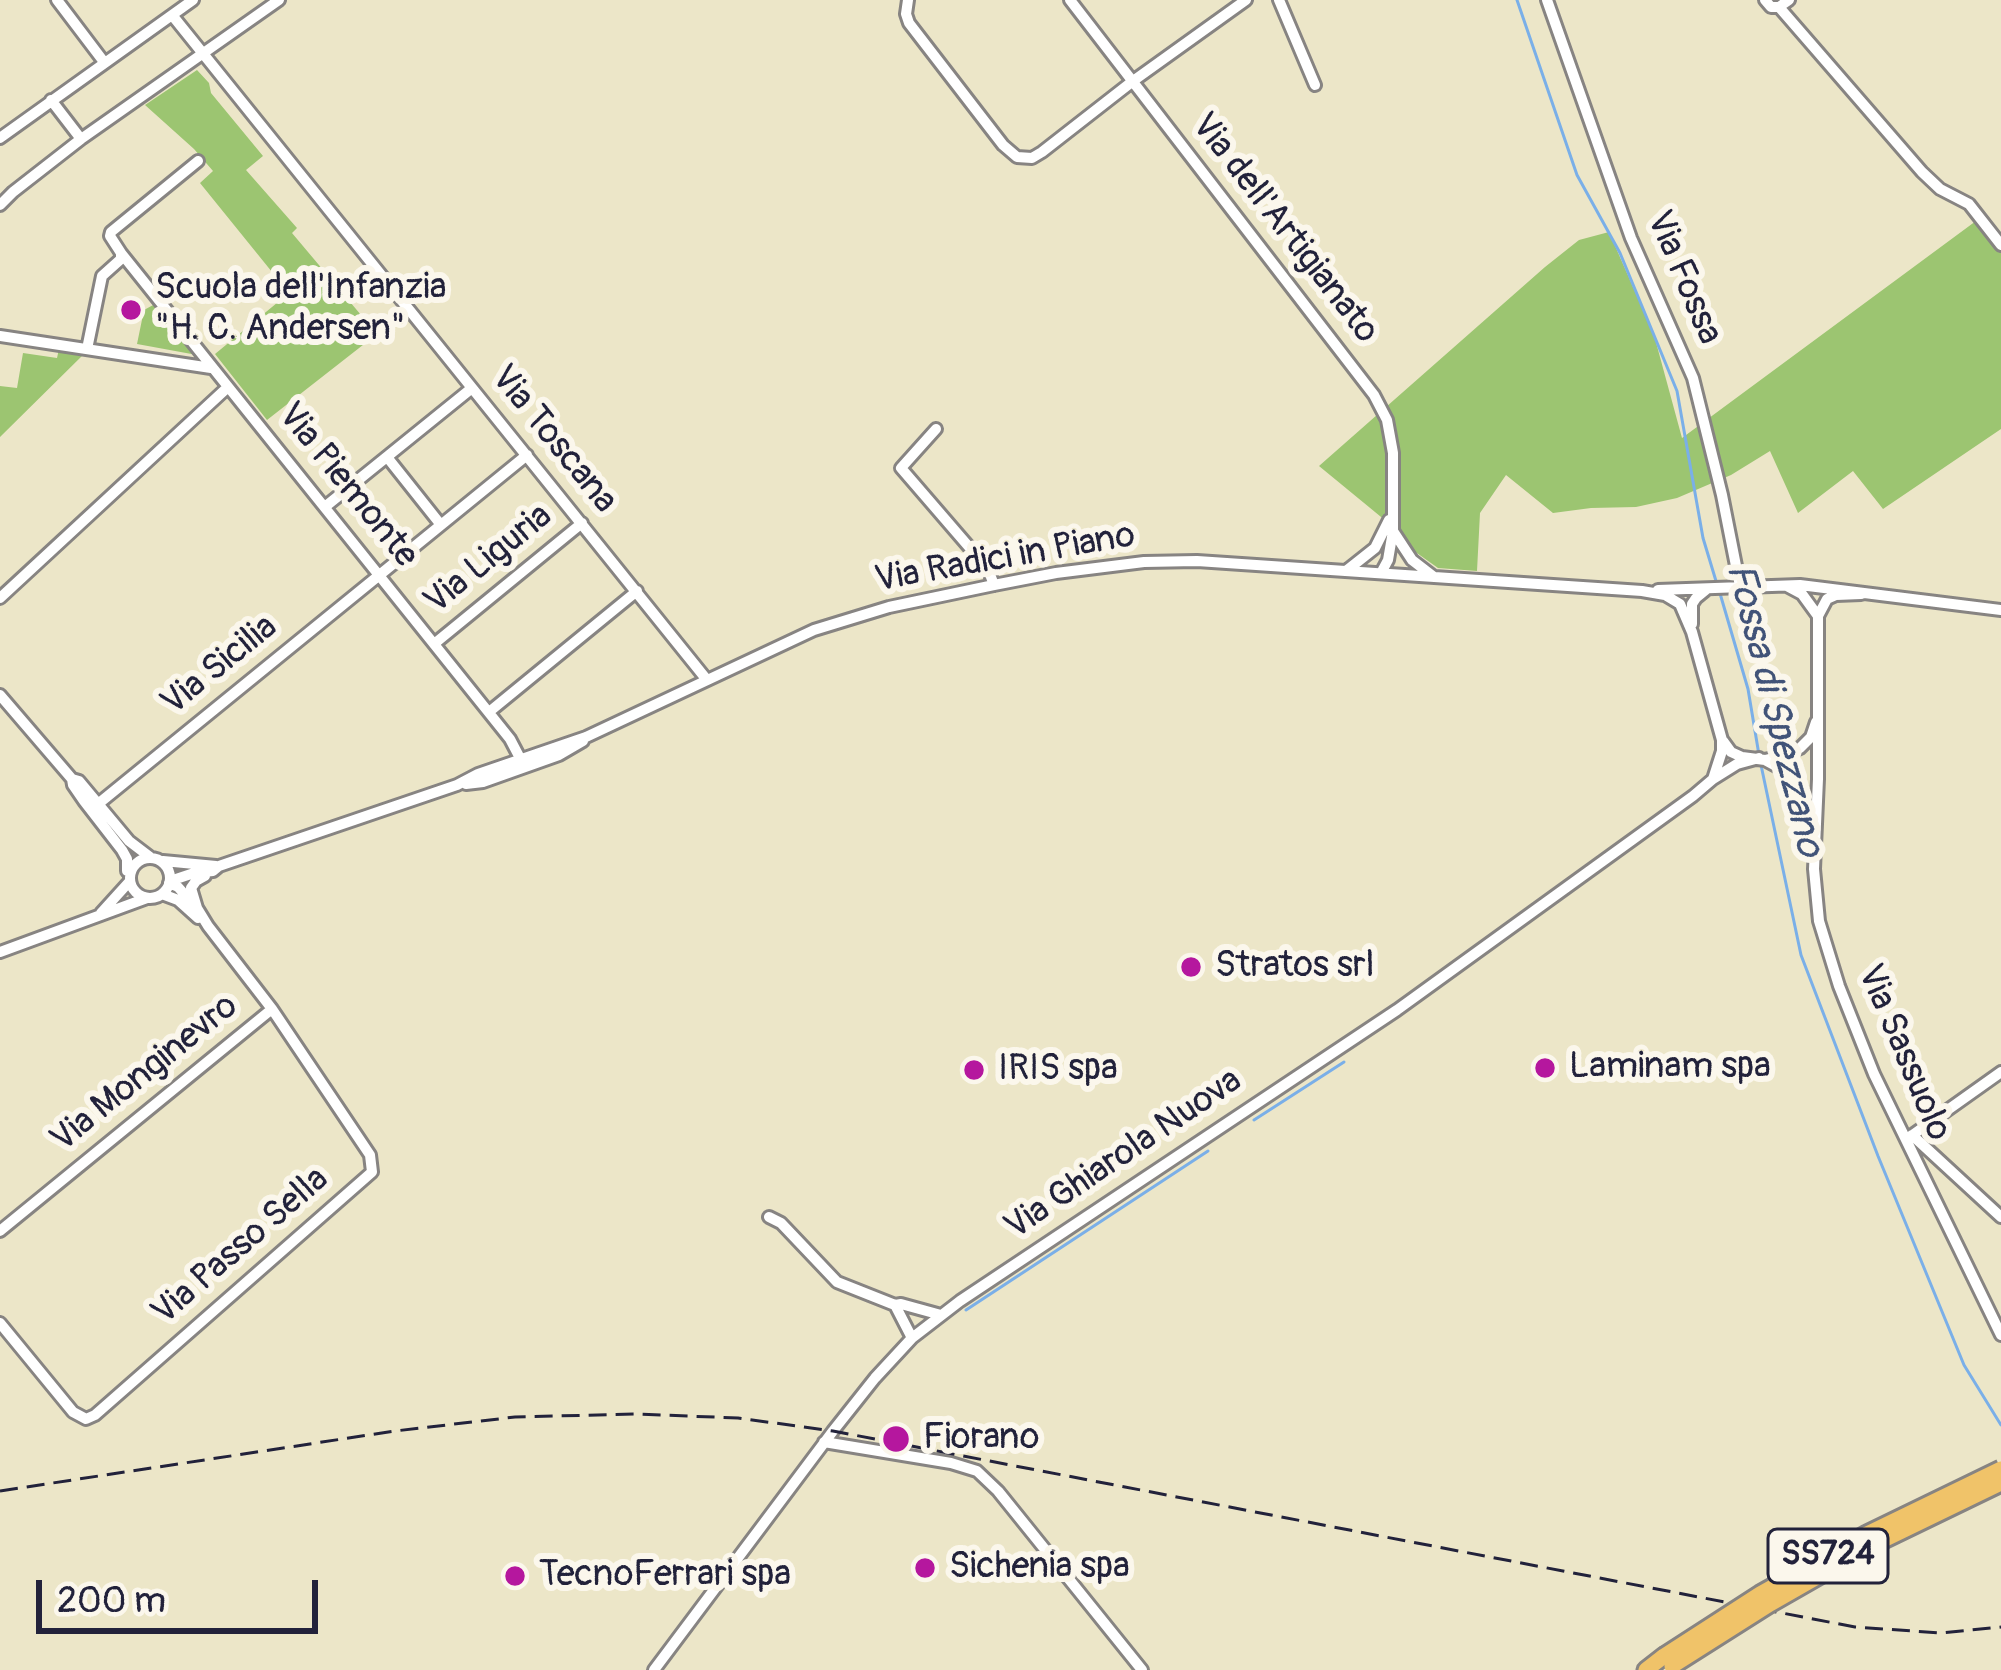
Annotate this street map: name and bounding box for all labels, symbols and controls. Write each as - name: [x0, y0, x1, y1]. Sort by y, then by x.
- street label: Via dell'Artigianato: [1181, 105, 1387, 353]
- street label: Via Fossa: [1636, 205, 1730, 351]
- place label: Scuola dell'Infanzia "H. C. Andersen": [155, 267, 446, 352]
- marker: Scuola dell'Infanzia "H. C. Andersen": [118, 297, 144, 323]
- street label: Via Toscana: [480, 357, 626, 523]
- street label: Via Piemonte: [267, 395, 427, 577]
- street label: Via Liguria: [417, 496, 561, 624]
- street label: Via Radici in Piano: [872, 515, 1138, 603]
- water label: Fossa di Spezzano: [1714, 559, 1832, 861]
- street label: Via Sicilia: [153, 606, 287, 726]
- place label: Stratos srl: [1215, 945, 1374, 989]
- marker: Stratos srl: [1178, 954, 1204, 980]
- street label: Via Sassuolo: [1847, 958, 1959, 1148]
- street label: Via Monginevro: [43, 986, 247, 1162]
- place label: Laminam spa: [1569, 1046, 1771, 1090]
- place label: IRIS spa: [998, 1048, 1118, 1092]
- marker: Laminam spa: [1532, 1055, 1558, 1081]
- marker: IRIS spa: [961, 1057, 987, 1083]
- street label: Via Ghiarola Nuova: [997, 1060, 1251, 1250]
- street label: Via Passo Sella: [144, 1159, 338, 1335]
- place label: Fiorano: [923, 1417, 1039, 1461]
- marker: Fiorano: [880, 1423, 912, 1455]
- road number: SS724: [1768, 1529, 1888, 1583]
- place label: Sichenia spa: [949, 1546, 1130, 1590]
- place label: TecnoFerrari spa: [539, 1554, 791, 1598]
- marker: Sichenia spa: [912, 1555, 938, 1581]
- scale bar: [42, 1556, 324, 1630]
- marker: TecnoFerrari spa: [502, 1563, 528, 1589]
- text: 200 m: [57, 1578, 166, 1623]

